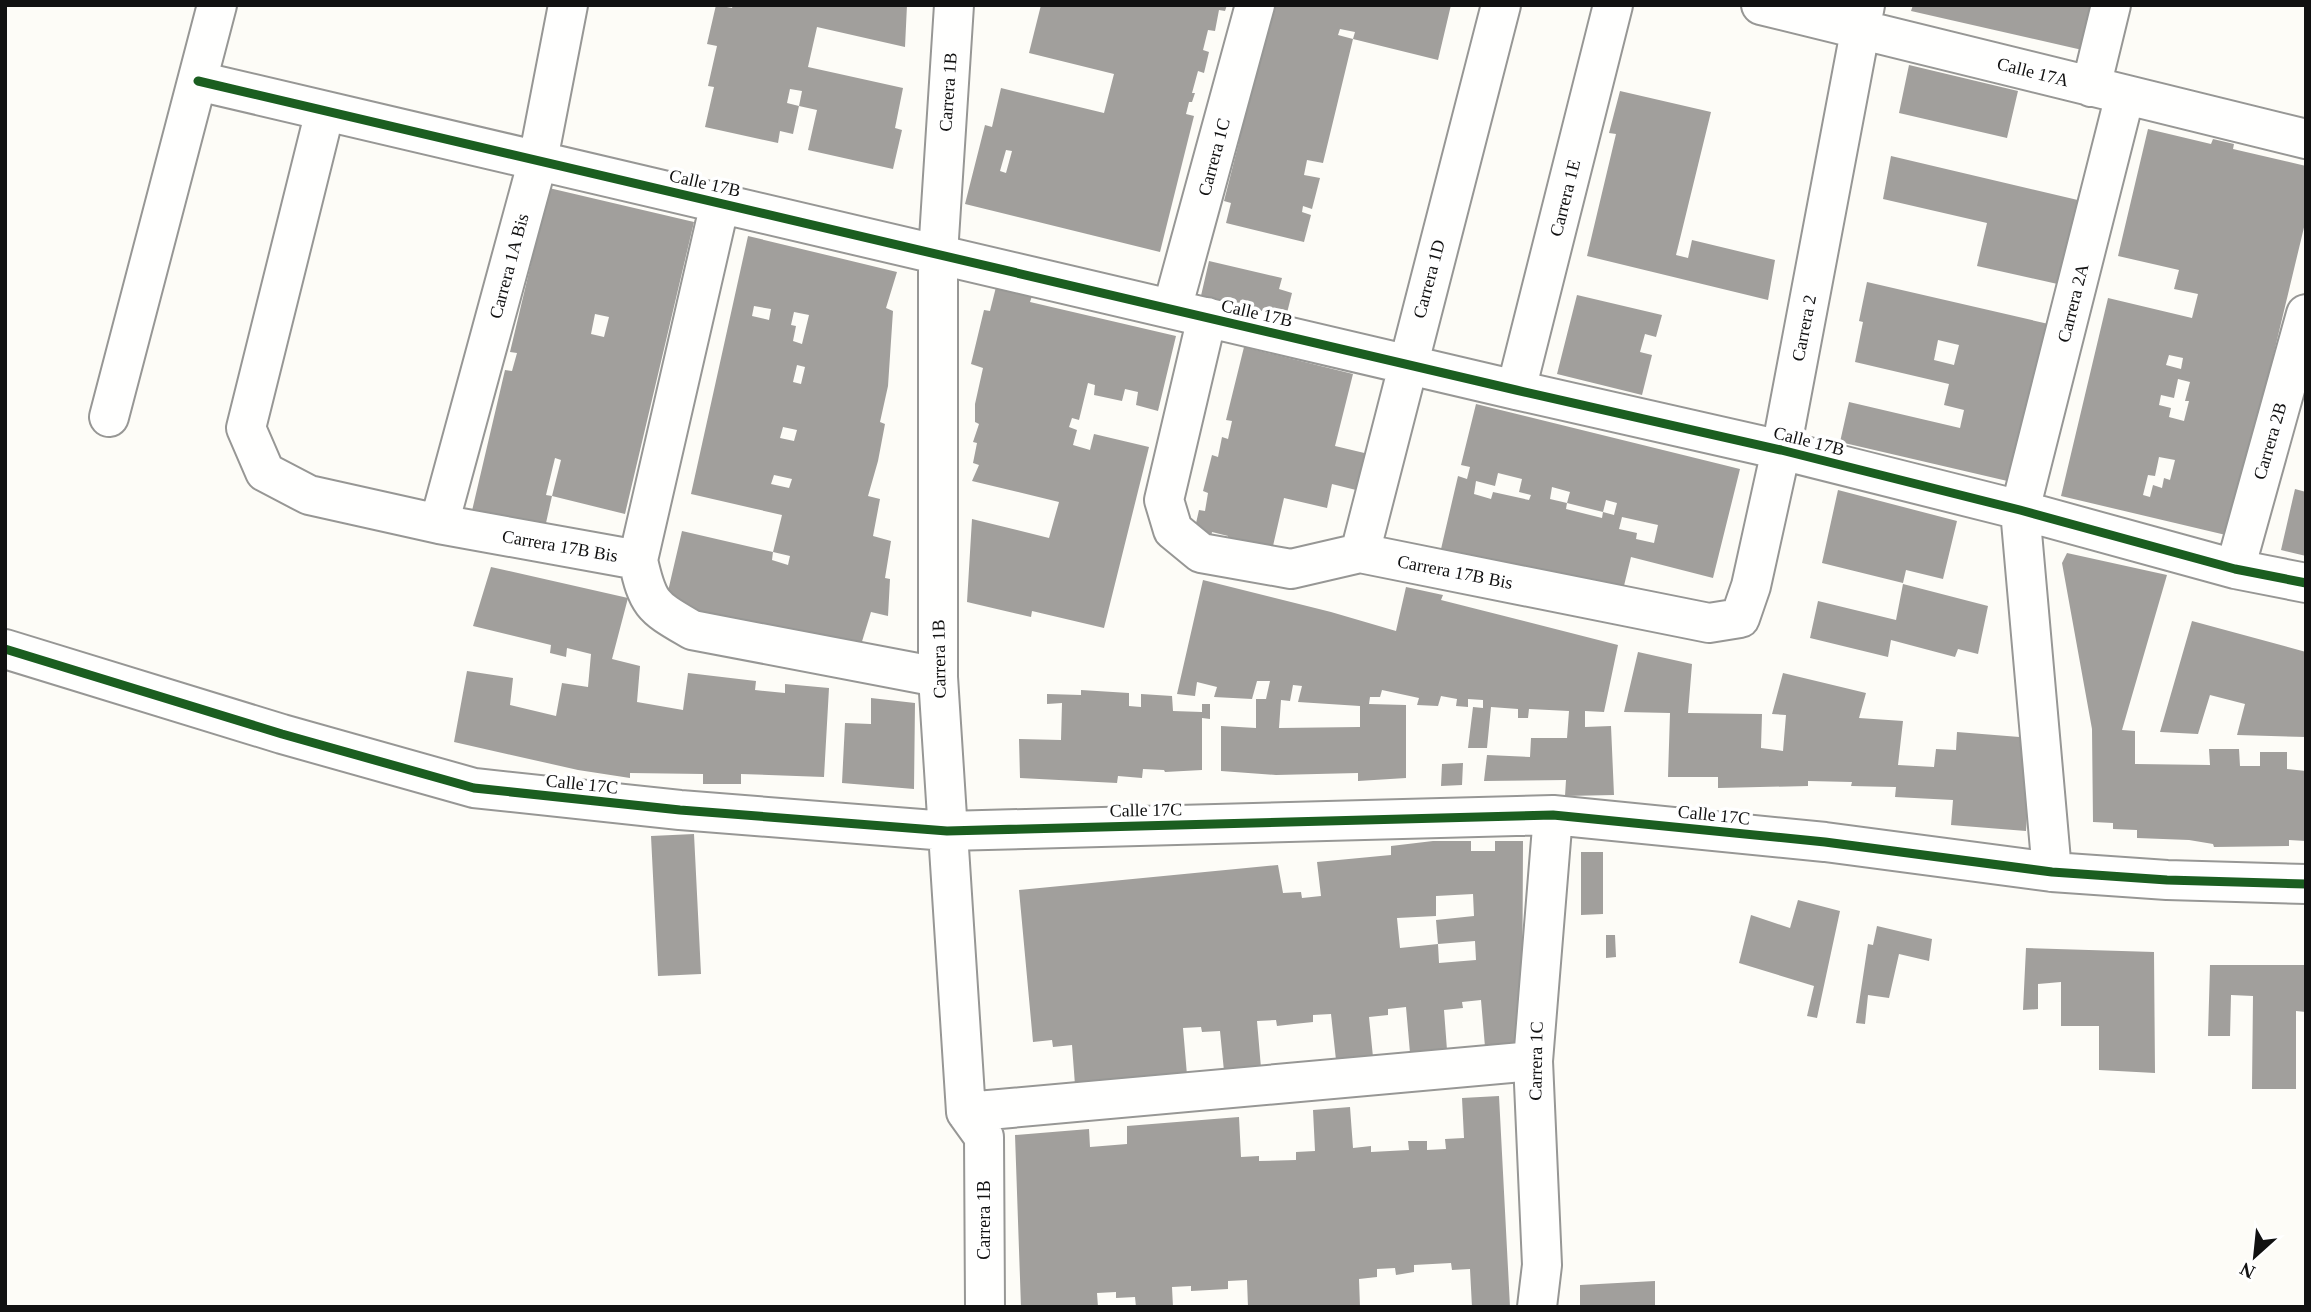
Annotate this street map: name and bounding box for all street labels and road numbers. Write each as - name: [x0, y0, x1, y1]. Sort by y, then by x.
- street label: Carrera 1B: [935, 52, 961, 132]
- street label: Calle 17A: [1995, 53, 2071, 91]
- street label: Carrera 1C: [1194, 116, 1234, 198]
- street label: Carrera 1E: [1546, 158, 1584, 238]
- street label: Calle 17B: [667, 165, 743, 201]
- street label: Carrera 1A Bis: [485, 211, 533, 321]
- street label: Carrera 1D: [1409, 238, 1449, 320]
- street label: Carrera 2A: [2054, 262, 2092, 344]
- street label: Carrera 2: [1788, 293, 1820, 363]
- street label: Calle 17B: [1219, 295, 1295, 331]
- street label: Carrera 2B: [2249, 400, 2291, 482]
- street label: Calle 17B: [1771, 423, 1847, 459]
- street label: Carrera 17B Bis: [501, 526, 619, 566]
- street label: Carrera 17B Bis: [1396, 551, 1514, 593]
- street label: Carrera 1B: [928, 619, 950, 699]
- street label: Calle 17C: [545, 770, 619, 798]
- street label: Calle 17C: [1110, 799, 1182, 821]
- street label: Calle 17C: [1677, 801, 1751, 829]
- street label: Carrera 1C: [1525, 1021, 1547, 1101]
- street label: Carrera 1B: [974, 1180, 994, 1260]

